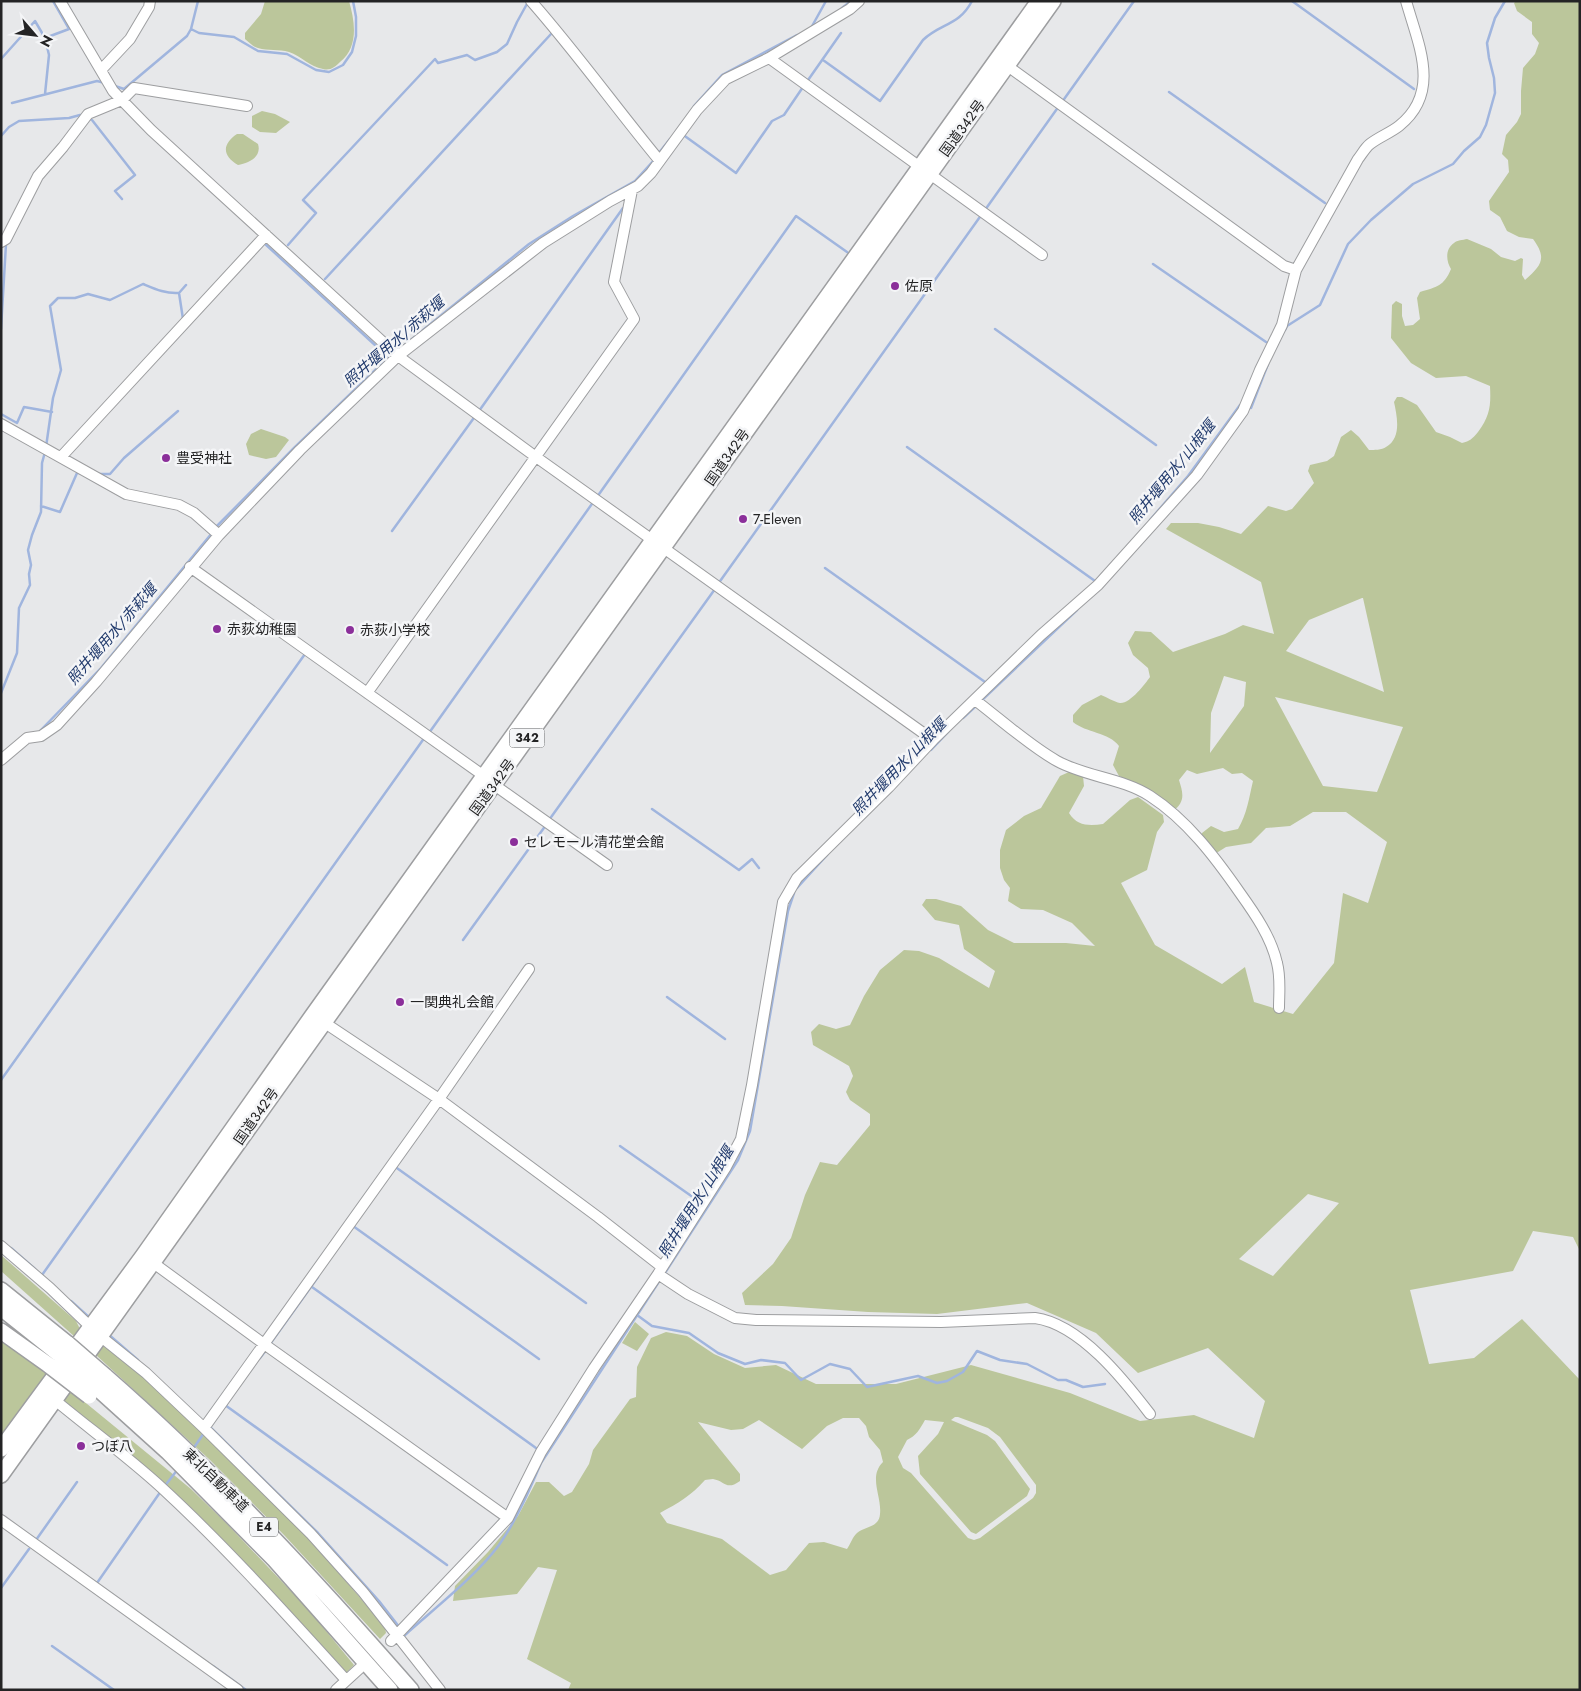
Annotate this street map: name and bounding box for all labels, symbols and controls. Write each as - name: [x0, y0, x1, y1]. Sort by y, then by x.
- north arrow: [10, 10, 60, 60]
- text: N: [35, 31, 58, 51]
- street label: 国道342号: [935, 96, 989, 160]
- place label: 佐原: [905, 276, 933, 296]
- marker: 佐原: [889, 280, 901, 292]
- water label: 照井堰用水/赤萩堰: [339, 290, 452, 392]
- water label: 照井堰用水/山根堰: [1123, 413, 1223, 528]
- street label: 国道342号: [700, 424, 754, 490]
- place label: 豊受神社: [176, 448, 232, 468]
- marker: 豊受神社: [160, 452, 172, 464]
- place label: 7-Eleven: [753, 509, 802, 529]
- marker: 7-Eleven: [737, 513, 749, 525]
- water label: 照井堰用水/赤萩堰: [62, 576, 164, 689]
- place label: 赤荻幼稚園: [227, 619, 297, 639]
- place label: 赤荻小学校: [360, 620, 430, 640]
- marker: 赤荻幼稚園: [211, 623, 223, 635]
- marker: 赤荻小学校: [344, 624, 356, 636]
- water label: 照井堰用水/山根堰: [847, 711, 953, 821]
- road number: 342: [510, 728, 544, 748]
- street label: 国道342号: [465, 755, 519, 819]
- place label: セレモール清花堂会館: [524, 832, 664, 852]
- marker: セレモール清花堂会館: [508, 836, 520, 848]
- place label: 一関典礼会館: [410, 992, 494, 1012]
- marker: 一関典礼会館: [394, 996, 406, 1008]
- street label: 国道342号: [229, 1083, 283, 1149]
- water label: 照井堰用水/山根堰: [653, 1140, 741, 1262]
- place label: つぼ八: [91, 1436, 133, 1456]
- marker: つぼ八: [75, 1440, 87, 1452]
- street label: 東北自動車道: [179, 1444, 253, 1516]
- road number: E4: [250, 1518, 278, 1536]

